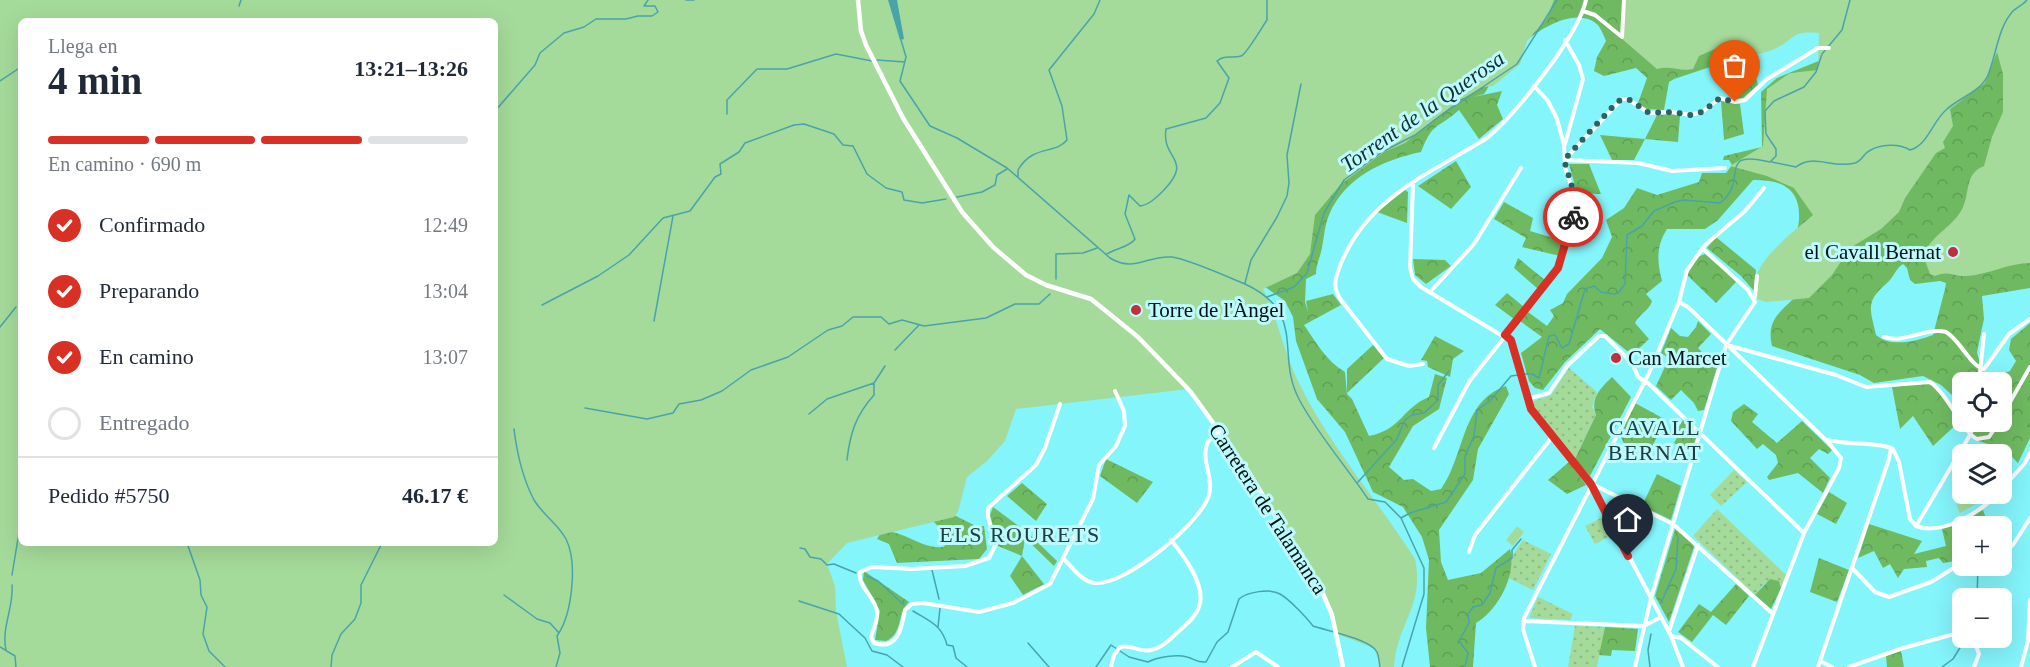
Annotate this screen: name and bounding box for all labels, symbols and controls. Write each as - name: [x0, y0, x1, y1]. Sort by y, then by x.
- text: Llega en: [48, 35, 117, 57]
- pin: [1709, 40, 1760, 102]
- water label: Torrent de la Querosa: [1336, 46, 1509, 177]
- icon: bag: [1718, 49, 1751, 82]
- text: 13:21–13:26: [354, 56, 468, 81]
- text: 4 min: [48, 59, 142, 102]
- text: En camino · 690 m: [48, 153, 201, 175]
- courier: [1543, 187, 1603, 247]
- icon: bike: [1557, 201, 1590, 234]
- icon: check: [48, 209, 81, 242]
- text: Confirmado: [99, 212, 205, 237]
- text: 12:49: [422, 214, 468, 236]
- place label: el Cavall Bernat: [1805, 240, 1941, 264]
- marker: el Cavall Bernat: [1946, 245, 1960, 259]
- icon: check: [48, 275, 81, 308]
- text: Preparando: [99, 278, 199, 303]
- text: 13:04: [422, 280, 468, 302]
- place label: Torre de l'Àngel: [1148, 298, 1285, 322]
- marker: Torre de l'Àngel: [1129, 303, 1143, 317]
- icon: check: [48, 341, 81, 374]
- text: En camino: [99, 344, 194, 369]
- text: 13:07: [422, 346, 468, 368]
- place label: Can Marcet: [1628, 346, 1727, 370]
- marker: Can Marcet: [1609, 351, 1623, 365]
- map controls: [1952, 372, 2012, 648]
- button: locate: [1952, 372, 2012, 432]
- text: Entregado: [99, 410, 189, 435]
- district label: CAVALL BERNAT: [1608, 415, 1702, 465]
- street label: Carretera de Talamanca: [1204, 419, 1333, 599]
- button: layers: [1952, 444, 2012, 504]
- text: Pedido #5750: [48, 483, 170, 508]
- text: 46.17 €: [402, 483, 468, 508]
- pin: [1602, 494, 1653, 556]
- icon: home: [1611, 503, 1644, 536]
- button: +: [1952, 516, 2012, 576]
- district label: ELS ROURETS: [939, 522, 1101, 547]
- button: −: [1952, 588, 2012, 648]

